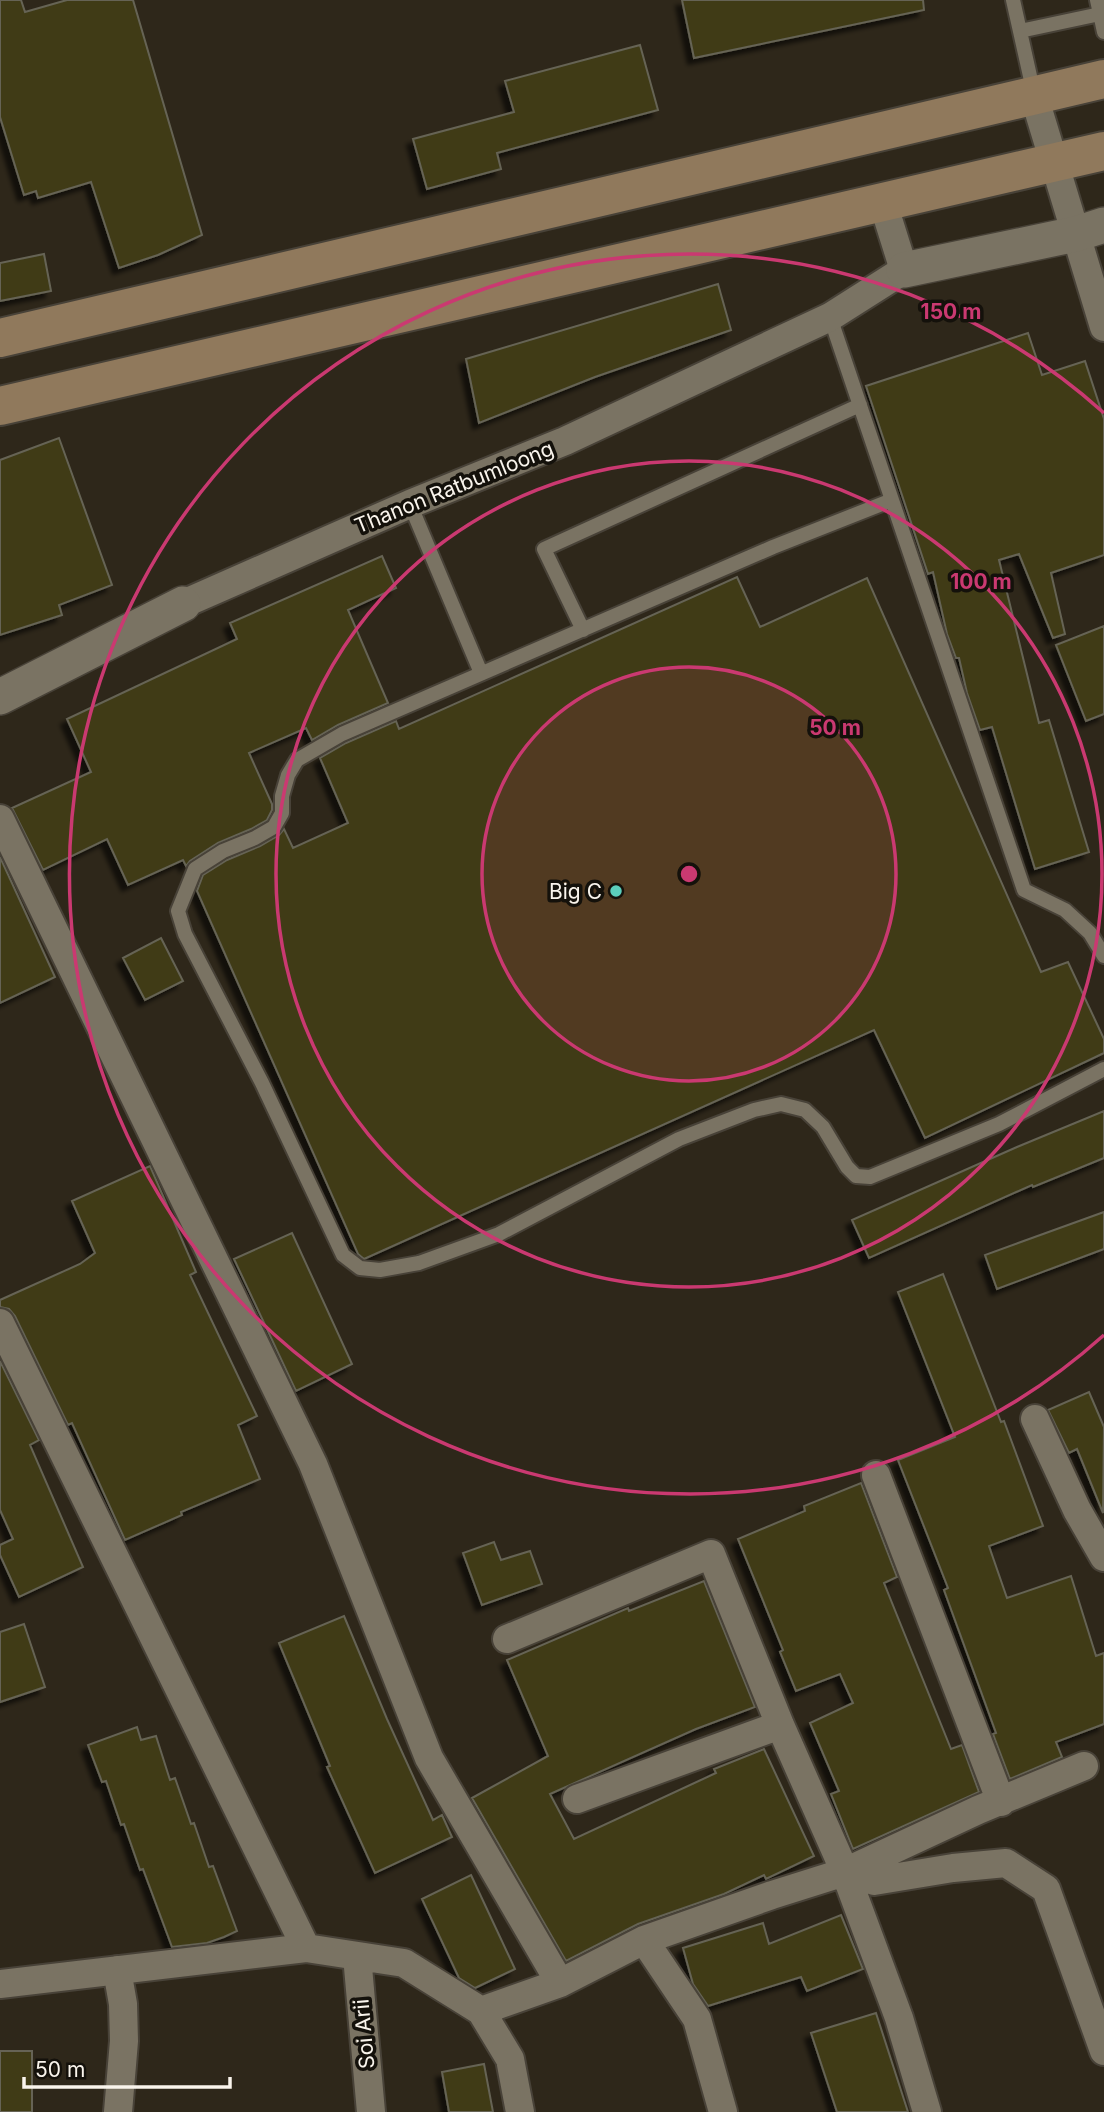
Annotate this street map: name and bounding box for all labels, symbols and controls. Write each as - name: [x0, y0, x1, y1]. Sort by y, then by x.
- text: 150 m: [921, 299, 981, 324]
- street label: Thanon Ratbumloong: [351, 436, 557, 538]
- text: 100 m: [950, 569, 1012, 594]
- text: 50 m: [809, 715, 861, 740]
- centre of rings: [677, 862, 701, 886]
- place label: Big C: [549, 879, 602, 904]
- marker: Big C: [608, 883, 624, 899]
- street label: Soi Arii: [348, 1998, 380, 2070]
- scale bar: [24, 2046, 231, 2090]
- text: 50 m: [35, 2057, 85, 2082]

